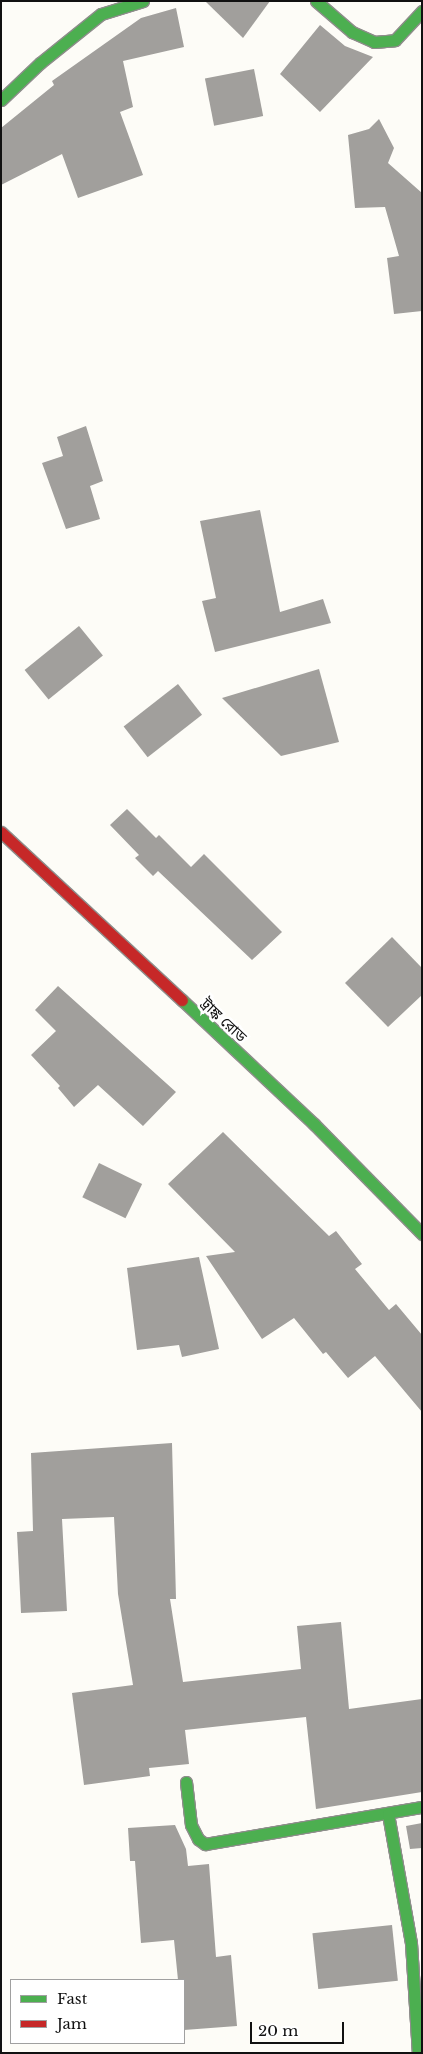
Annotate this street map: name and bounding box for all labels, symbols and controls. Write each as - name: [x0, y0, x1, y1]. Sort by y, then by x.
- street label: ট্রাঙ্ক রোড: [197, 994, 251, 1046]
- legend: [10, 1979, 185, 2044]
- text: Fast: [57, 1989, 87, 2008]
- scale bar: [253, 2012, 347, 2044]
- text: Jam: [57, 2014, 87, 2033]
- text: 20 m: [258, 2021, 298, 2040]

